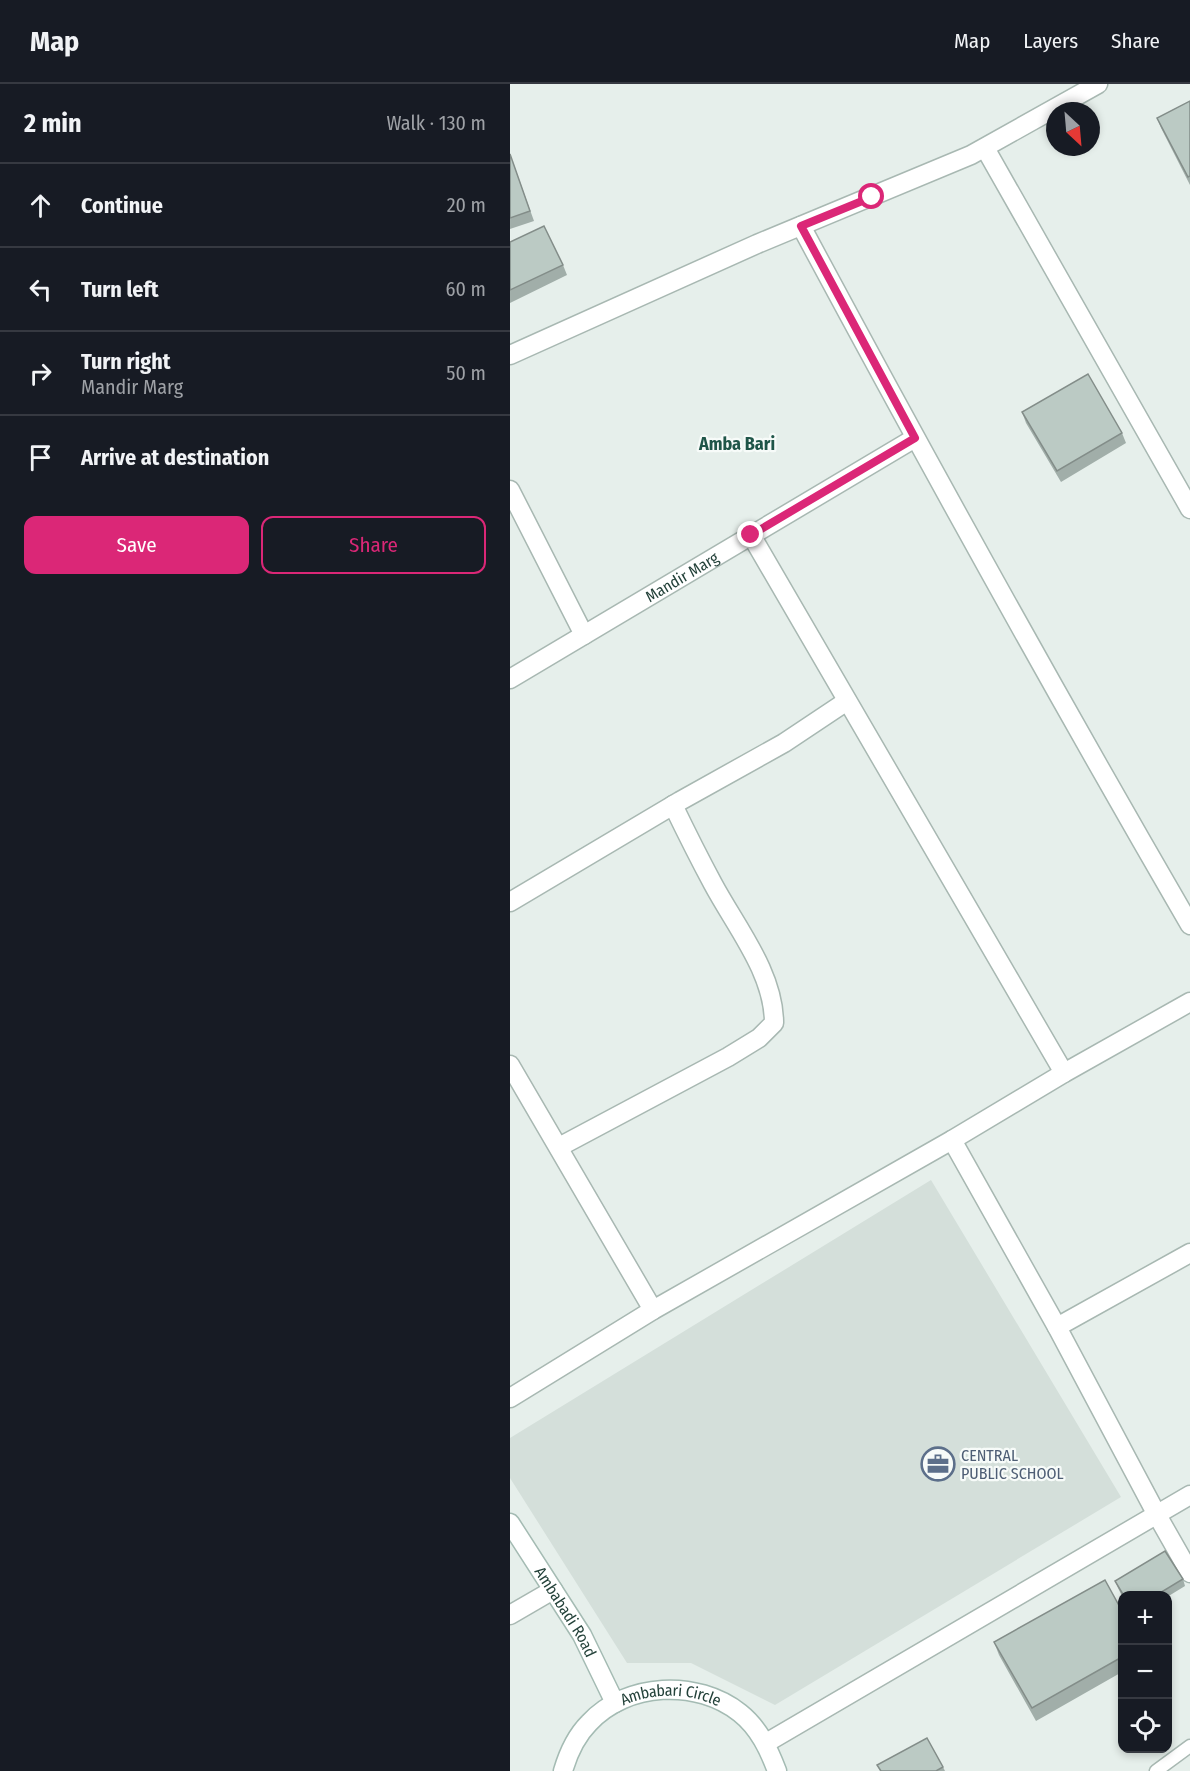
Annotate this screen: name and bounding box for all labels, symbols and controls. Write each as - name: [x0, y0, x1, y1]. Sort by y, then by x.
- text: Map: [30, 25, 79, 58]
- text: Map: [954, 28, 990, 54]
- text: Layers: [1023, 28, 1078, 54]
- text: Share: [1111, 28, 1160, 54]
- north arrow: [1046, 102, 1100, 156]
- text: 2 min: [24, 108, 82, 139]
- text: Walk · 130 m: [386, 111, 486, 135]
- route start: [858, 183, 884, 209]
- icon: ahead: [24, 189, 57, 222]
- text: Continue: [81, 192, 163, 219]
- text: 20 m: [447, 193, 486, 217]
- icon: left: [24, 273, 57, 306]
- text: Turn left: [81, 276, 159, 303]
- text: 60 m: [446, 277, 486, 301]
- text: Turn right: [81, 348, 170, 375]
- icon: right: [24, 357, 57, 390]
- text: 50 m: [446, 361, 486, 385]
- text: Mandir Marg: [81, 375, 183, 399]
- district label: Amba Bari: [698, 433, 775, 455]
- icon: arrive: [24, 441, 57, 474]
- text: Arrive at destination: [81, 444, 269, 471]
- button: Save: [24, 516, 249, 574]
- button: Share: [261, 516, 486, 574]
- route end: [737, 521, 763, 547]
- street label: Mandir Marg: [642, 547, 722, 606]
- office icon: CENTRAL PUBLIC SCHOOL: [920, 1446, 956, 1482]
- place label: CENTRAL PUBLIC SCHOOL: [961, 1446, 1064, 1483]
- street label: Ambabadi Road: [531, 1563, 601, 1660]
- map controls: [1118, 1591, 1172, 1753]
- button: +: [1118, 1591, 1172, 1645]
- button: −: [1118, 1645, 1172, 1699]
- street label: Ambabari Circle: [617, 1680, 724, 1710]
- button: locate: [1118, 1699, 1172, 1753]

